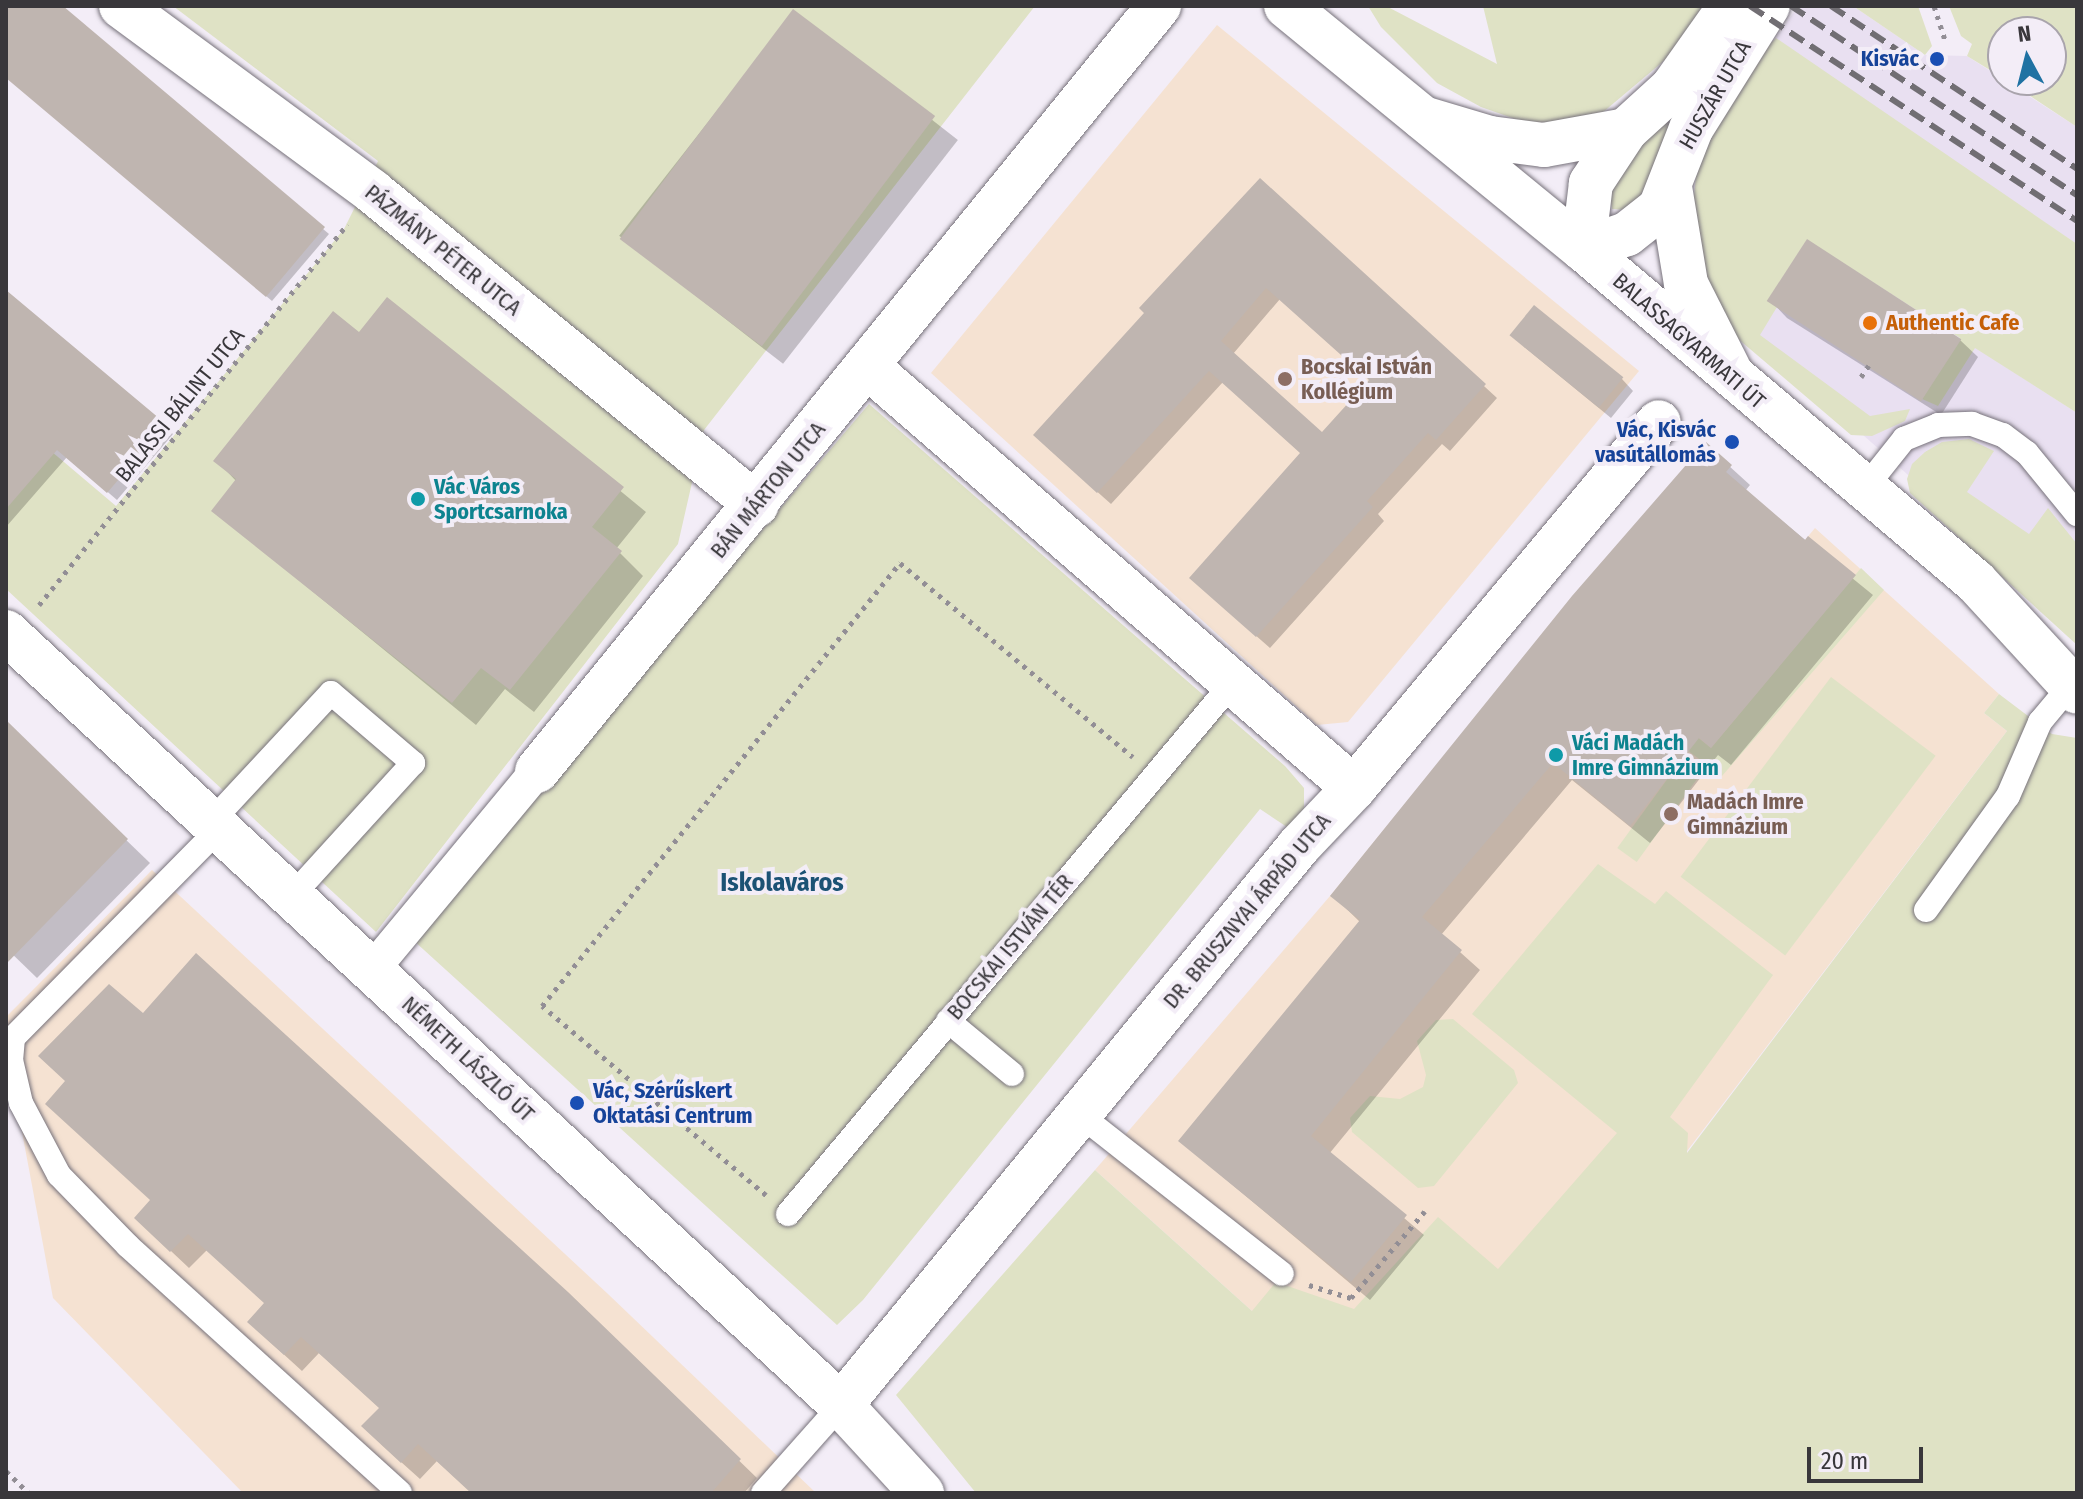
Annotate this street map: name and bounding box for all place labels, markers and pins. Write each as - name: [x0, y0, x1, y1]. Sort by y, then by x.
- place label: Kisvác: [1861, 46, 1919, 72]
- marker: Kisvác: [1926, 48, 1948, 70]
- place label: Authentic Cafe: [1886, 310, 2019, 336]
- marker: Authentic Cafe: [1861, 314, 1879, 332]
- place label: Bocskai István Kollégium: [1301, 353, 1432, 404]
- marker: Bocskai István Kollégium: [1276, 370, 1294, 388]
- place label: Vác, Kisvác vasútállomás: [1595, 416, 1716, 468]
- marker: Vác, Kisvác vasútállomás: [1723, 433, 1741, 451]
- place label: Vác Város Sportcsarnoka: [434, 473, 568, 524]
- marker: Vác Város Sportcsarnoka: [409, 490, 427, 508]
- place label: Váci Madách Imre Gimnázium: [1572, 729, 1719, 780]
- marker: Váci Madách Imre Gimnázium: [1547, 746, 1565, 764]
- place label: Madách Imre Gimnázium: [1687, 788, 1804, 840]
- marker: Madách Imre Gimnázium: [1662, 805, 1680, 823]
- place label: Vác, Szérűskert Oktatási Centrum: [593, 1077, 753, 1128]
- marker: Vác, Szérűskert Oktatási Centrum: [568, 1094, 586, 1112]

